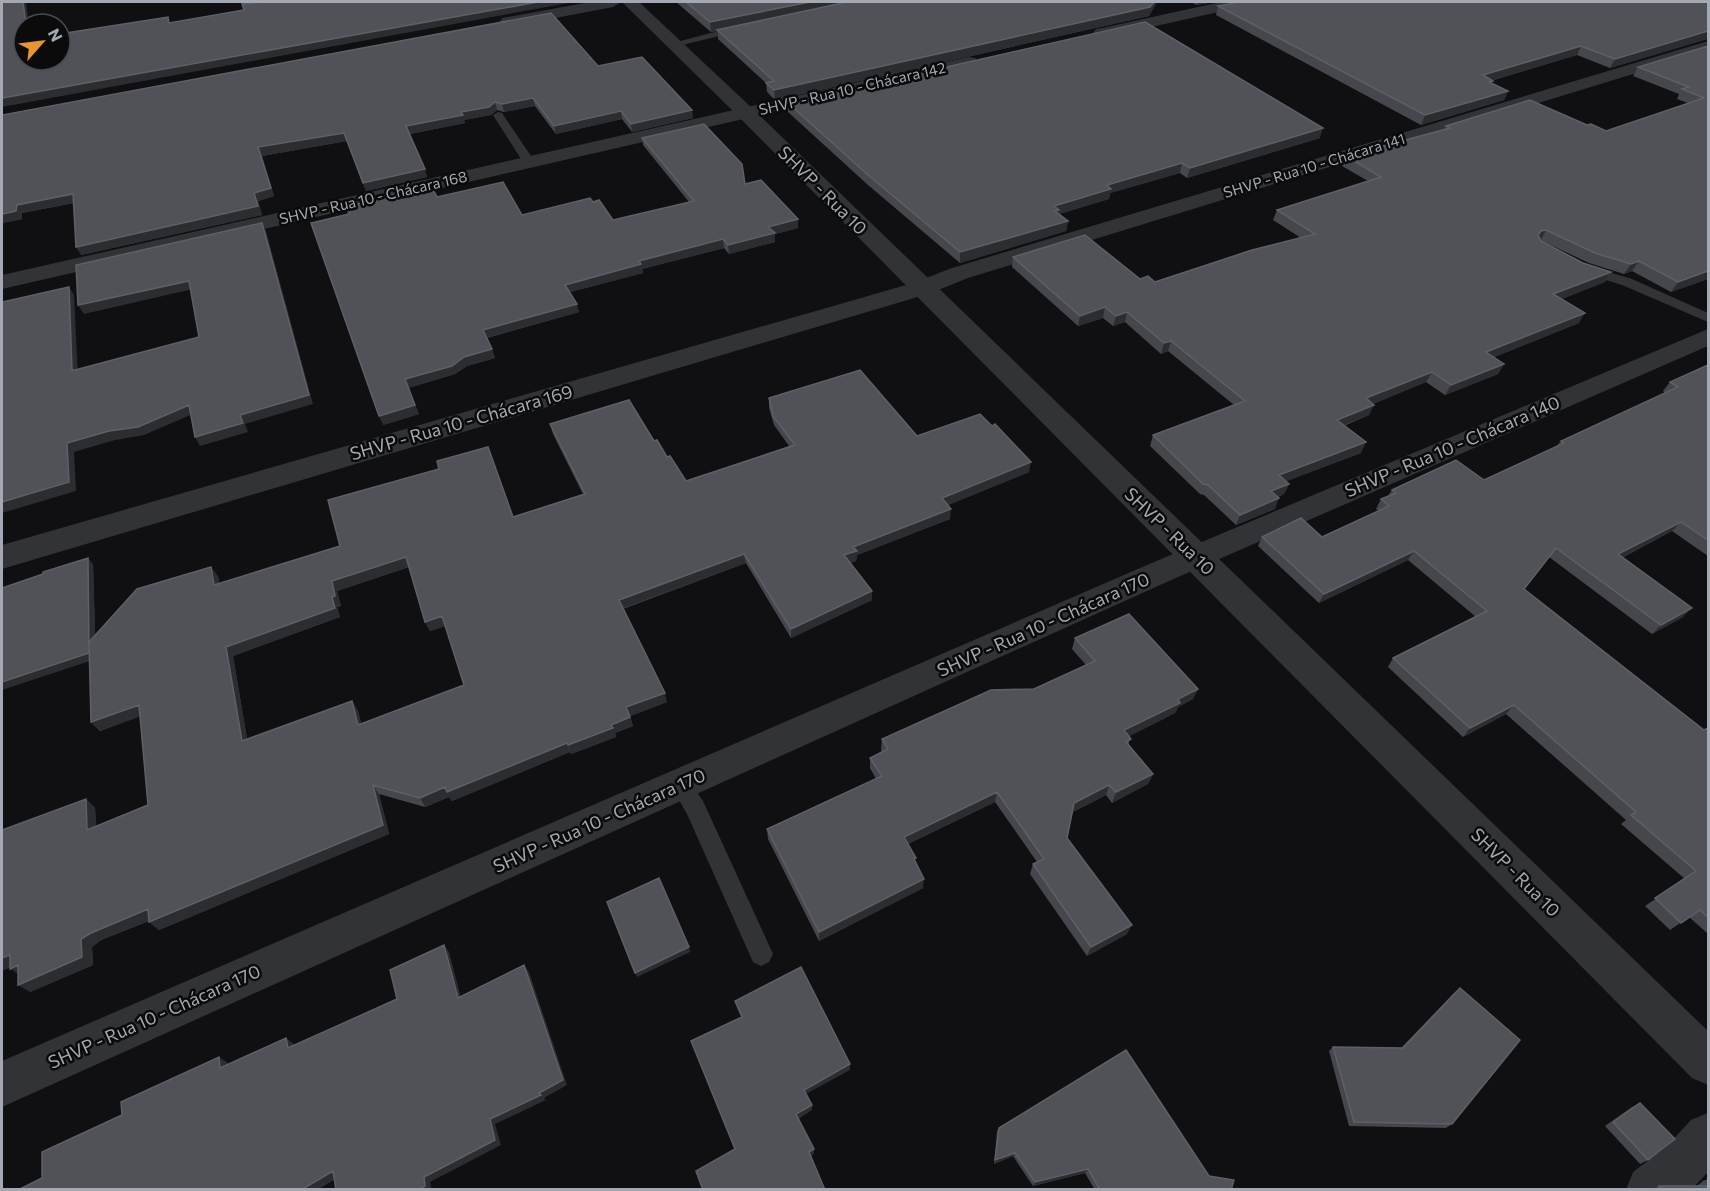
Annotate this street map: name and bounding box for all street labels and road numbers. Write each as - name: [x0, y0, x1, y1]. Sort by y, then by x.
- street label: SHVP - Rua 10 - Chácara 142: [757, 58, 947, 118]
- street label: SHVP - Rua 10 - Chácara 141: [1221, 129, 1407, 201]
- street label: SHVP - Rua 10: [774, 141, 872, 239]
- street label: SHVP - Rua 10 - Chácara 168: [277, 167, 469, 227]
- street label: SHVP - Rua 10 - Chácara 169: [347, 380, 575, 464]
- street label: SHVP - Rua 10 - Chácara 140: [1341, 391, 1563, 501]
- street label: SHVP - Rua 10: [1120, 483, 1220, 579]
- street label: SHVP - Rua 10 - Chácara 170: [933, 567, 1153, 681]
- street label: SHVP - Rua 10 - Chácara 170: [489, 763, 709, 877]
- street label: SHVP - Rua 10: [1467, 823, 1565, 921]
- street label: SHVP - Rua 10 - Chácara 170: [44, 959, 264, 1073]

